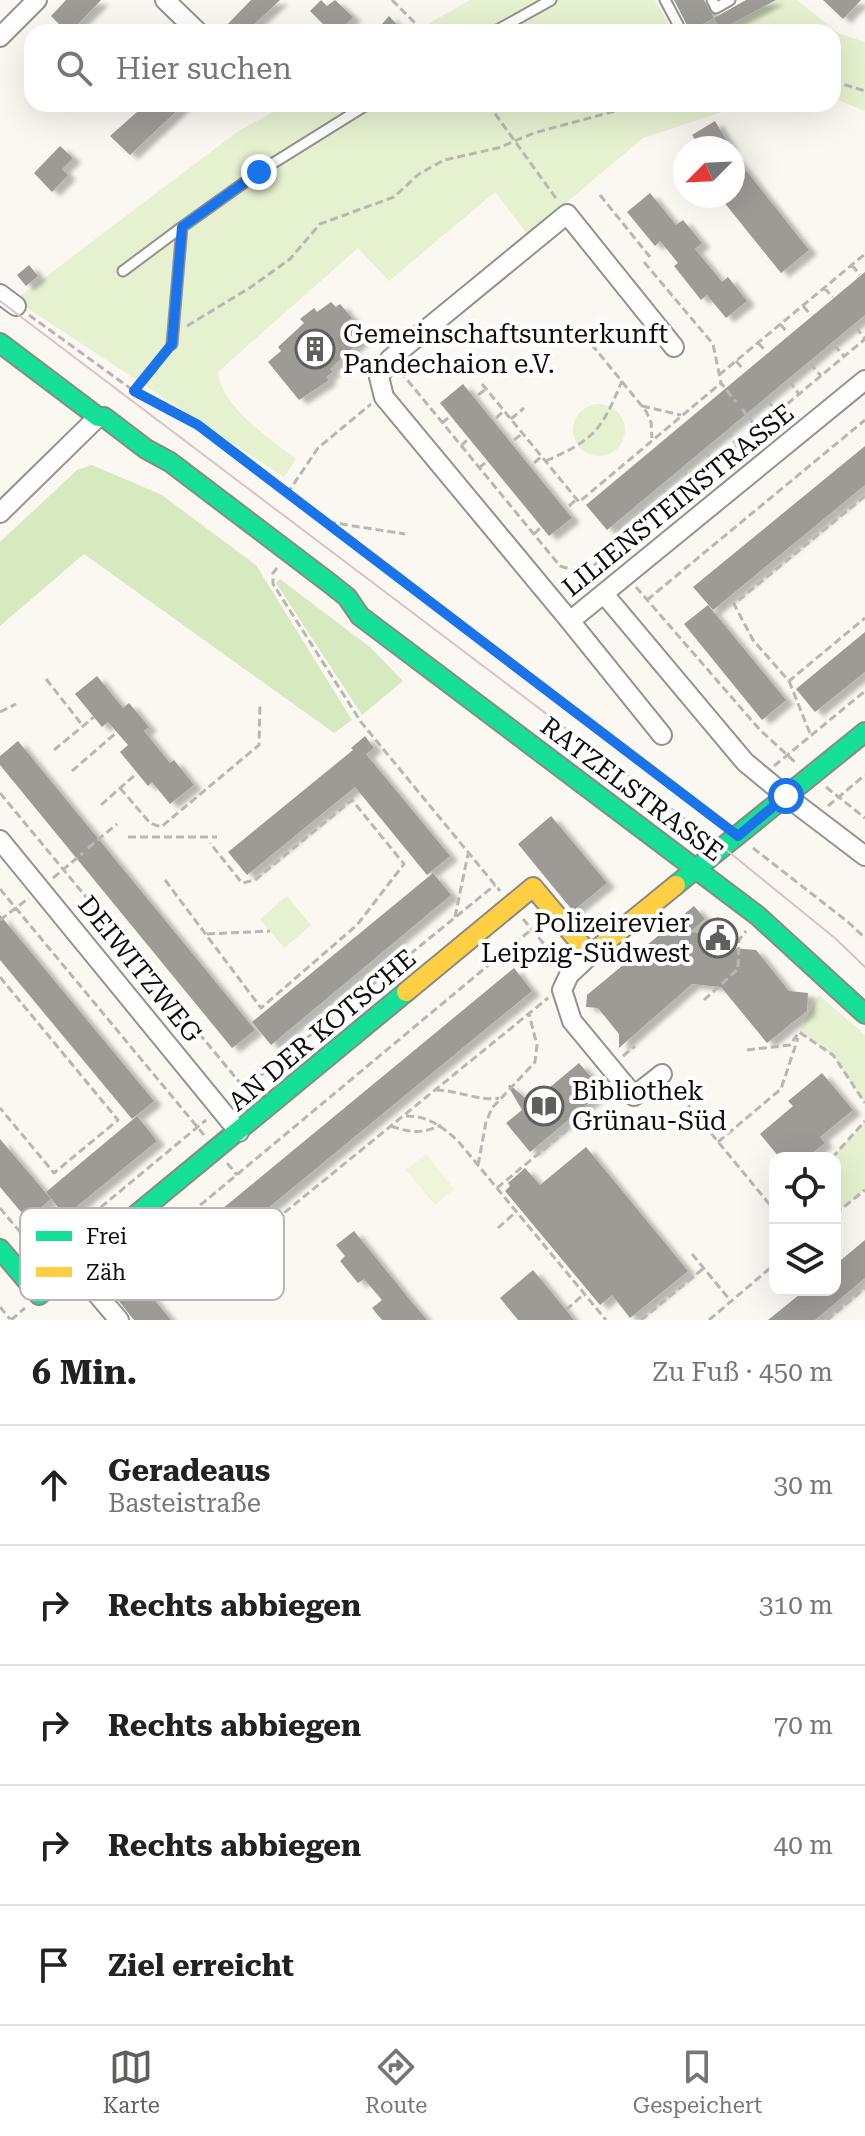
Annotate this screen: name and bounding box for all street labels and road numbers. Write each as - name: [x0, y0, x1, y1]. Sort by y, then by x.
- street label: LILIENSTEINSTRASSE: [556, 398, 800, 602]
- street label: RATZELSTRASSE: [535, 711, 729, 867]
- street label: DEIWITZWEG: [72, 890, 208, 1048]
- street label: AN DER KOTSCHE: [222, 943, 422, 1117]

